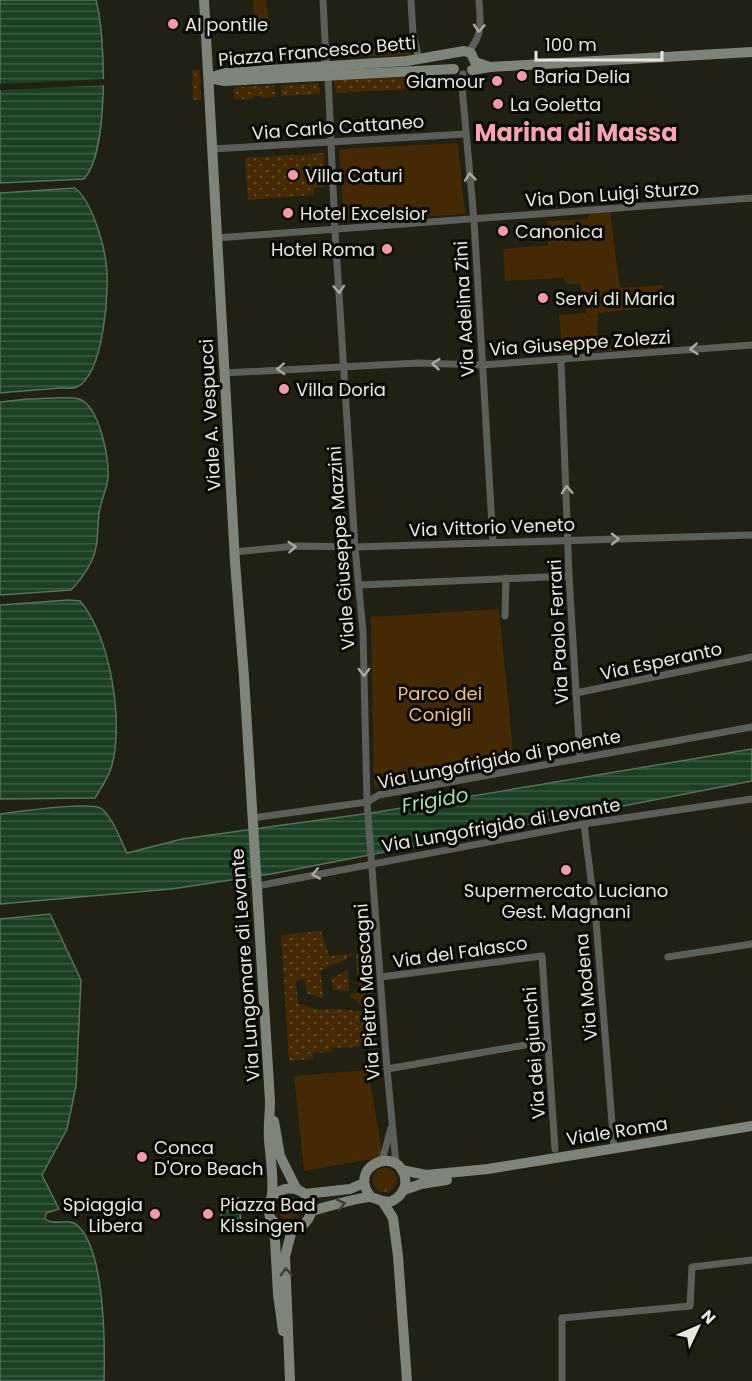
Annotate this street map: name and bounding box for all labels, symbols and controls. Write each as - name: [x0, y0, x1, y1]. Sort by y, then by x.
- place label: Al pontile: [185, 12, 268, 37]
- marker: Al pontile: [166, 17, 180, 31]
- one-way arrow: [473, 23, 486, 32]
- scale bar: [536, 24, 662, 62]
- street label: Piazza Francesco Betti: [217, 30, 417, 72]
- text: 100 m: [545, 32, 597, 57]
- place label: Baria Delia: [534, 64, 630, 89]
- place label: Glamour: [406, 69, 485, 94]
- marker: Baria Delia: [515, 69, 529, 83]
- marker: Glamour: [490, 74, 504, 88]
- place label: La Goletta: [510, 92, 601, 117]
- marker: La Goletta: [491, 97, 505, 111]
- street label: Via Carlo Cattaneo: [251, 109, 425, 145]
- district label: Marina di Massa: [474, 116, 678, 149]
- place label: Villa Caturi: [305, 163, 403, 188]
- marker: Villa Caturi: [286, 168, 300, 182]
- one-way arrow: [464, 173, 477, 182]
- street label: Via Don Luigi Sturzo: [524, 175, 700, 213]
- place label: Hotel Excelsior: [300, 201, 428, 226]
- marker: Hotel Excelsior: [281, 206, 295, 220]
- place label: Canonica: [515, 219, 603, 244]
- marker: Canonica: [496, 224, 510, 238]
- place label: Hotel Roma: [271, 237, 375, 262]
- street label: Via Adelina Zini: [448, 240, 480, 378]
- marker: Hotel Roma: [380, 242, 394, 256]
- one-way arrow: [332, 285, 345, 294]
- place label: Servi di Maria: [555, 286, 675, 311]
- marker: Servi di Maria: [536, 291, 550, 305]
- street label: Via Giuseppe Zolezzi: [488, 324, 672, 362]
- street label: Viale A. Vespucci: [194, 338, 226, 492]
- one-way arrow: [689, 342, 698, 355]
- one-way arrow: [432, 358, 441, 371]
- one-way arrow: [276, 363, 285, 376]
- place label: Villa Doria: [296, 377, 386, 402]
- marker: Villa Doria: [277, 382, 291, 396]
- street label: Viale Giuseppe Mazzini: [321, 445, 361, 651]
- one-way arrow: [560, 485, 573, 494]
- street label: Via Vittorio Veneto: [408, 512, 576, 542]
- one-way arrow: [610, 533, 619, 545]
- one-way arrow: [288, 541, 297, 554]
- street label: Via Paolo Ferrari: [542, 559, 574, 705]
- street label: Via Esperanto: [598, 636, 724, 686]
- one-way arrow: [358, 668, 371, 677]
- park label: Parco dei Conigli: [398, 681, 482, 727]
- street label: Via Lungofrigido di ponente: [375, 723, 623, 795]
- water label: Frigido: [399, 780, 471, 820]
- street label: Via Lungofrigido di Levante: [380, 792, 622, 858]
- street label: Via Lungomare di Levante: [224, 848, 266, 1082]
- marker: Supermercato Luciano Gest. Magnani: [559, 863, 573, 877]
- one-way arrow: [311, 867, 321, 880]
- place label: Supermercato Luciano Gest. Magnani: [464, 878, 668, 924]
- street label: Via Pietro Mascagni: [348, 903, 386, 1081]
- street label: Via del Falasco: [391, 930, 529, 974]
- street label: Via Modena: [569, 932, 603, 1042]
- street label: Via dei giunchi: [517, 986, 551, 1120]
- street label: Viale Roma: [565, 1111, 669, 1151]
- place label: Conca D'Oro Beach: [154, 1135, 264, 1181]
- marker: Conca D'Oro Beach: [135, 1150, 149, 1164]
- place label: Spiaggia Libera: [63, 1192, 143, 1238]
- place label: Piazza Bad Kissingen: [220, 1192, 316, 1238]
- one-way arrow: [336, 1198, 346, 1211]
- marker: Spiaggia Libera: [148, 1207, 162, 1221]
- marker: Piazza Bad Kissingen: [201, 1207, 215, 1221]
- one-way arrow: [280, 1268, 293, 1277]
- north arrow: [668, 1297, 728, 1357]
- text: N: [696, 1305, 721, 1329]

